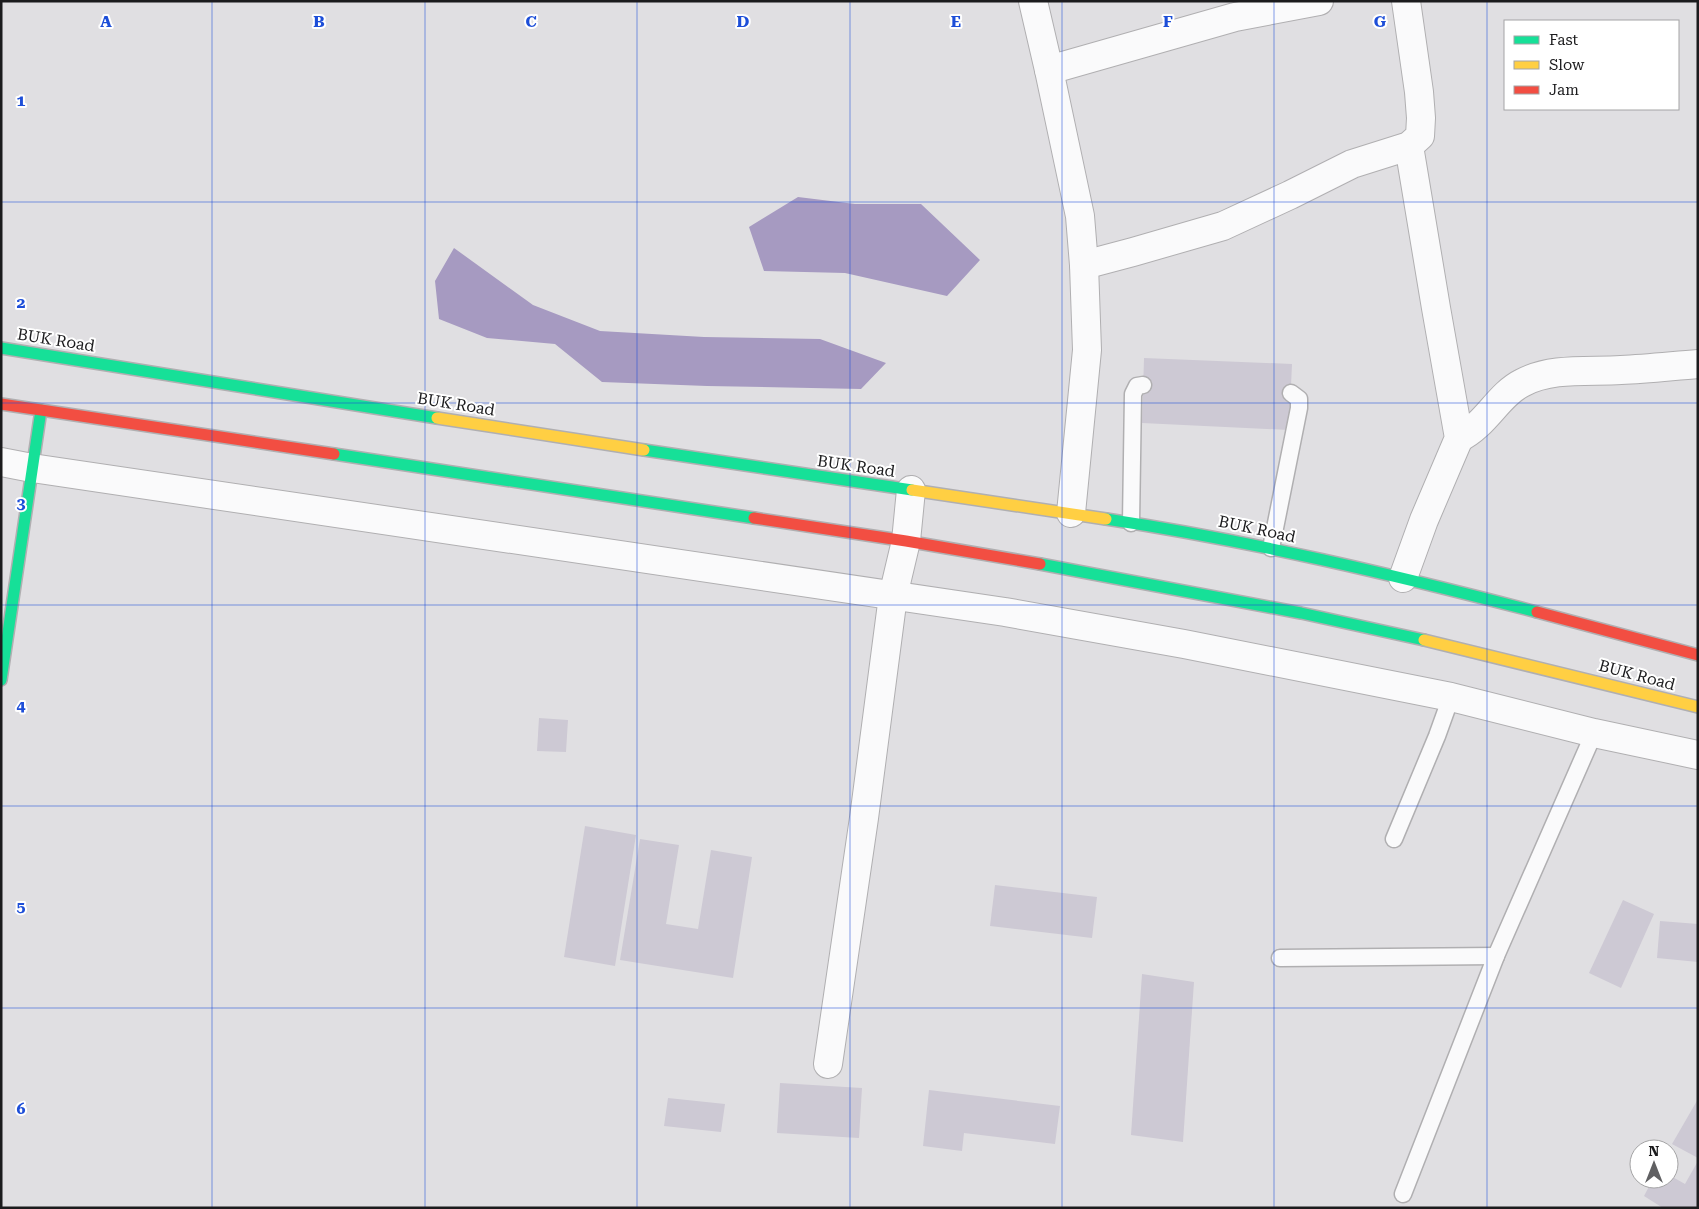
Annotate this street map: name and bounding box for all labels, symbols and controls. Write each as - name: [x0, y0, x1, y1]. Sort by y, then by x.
- text: A: [100, 12, 112, 31]
- text: B: [313, 12, 325, 31]
- text: C: [525, 12, 537, 31]
- text: D: [737, 12, 750, 31]
- text: E: [951, 12, 961, 31]
- text: F: [1163, 12, 1173, 31]
- text: G: [1374, 12, 1387, 31]
- legend: [1504, 20, 1679, 110]
- text: Fast: [1549, 31, 1579, 49]
- text: Slow: [1549, 56, 1585, 74]
- text: Jam: [1549, 81, 1579, 99]
- text: 1: [17, 91, 26, 110]
- text: 2: [17, 293, 26, 312]
- street label: BUK Road: [16, 324, 96, 356]
- street label: BUK Road: [416, 388, 496, 420]
- street label: BUK Road: [816, 451, 896, 481]
- text: 3: [17, 494, 26, 513]
- street label: BUK Road: [1217, 512, 1297, 546]
- street label: BUK Road: [1597, 656, 1677, 694]
- text: 4: [17, 696, 26, 715]
- text: 5: [17, 897, 26, 916]
- text: 6: [17, 1099, 26, 1118]
- north arrow: [1629, 1139, 1679, 1189]
- text: N: [1649, 1143, 1660, 1159]

